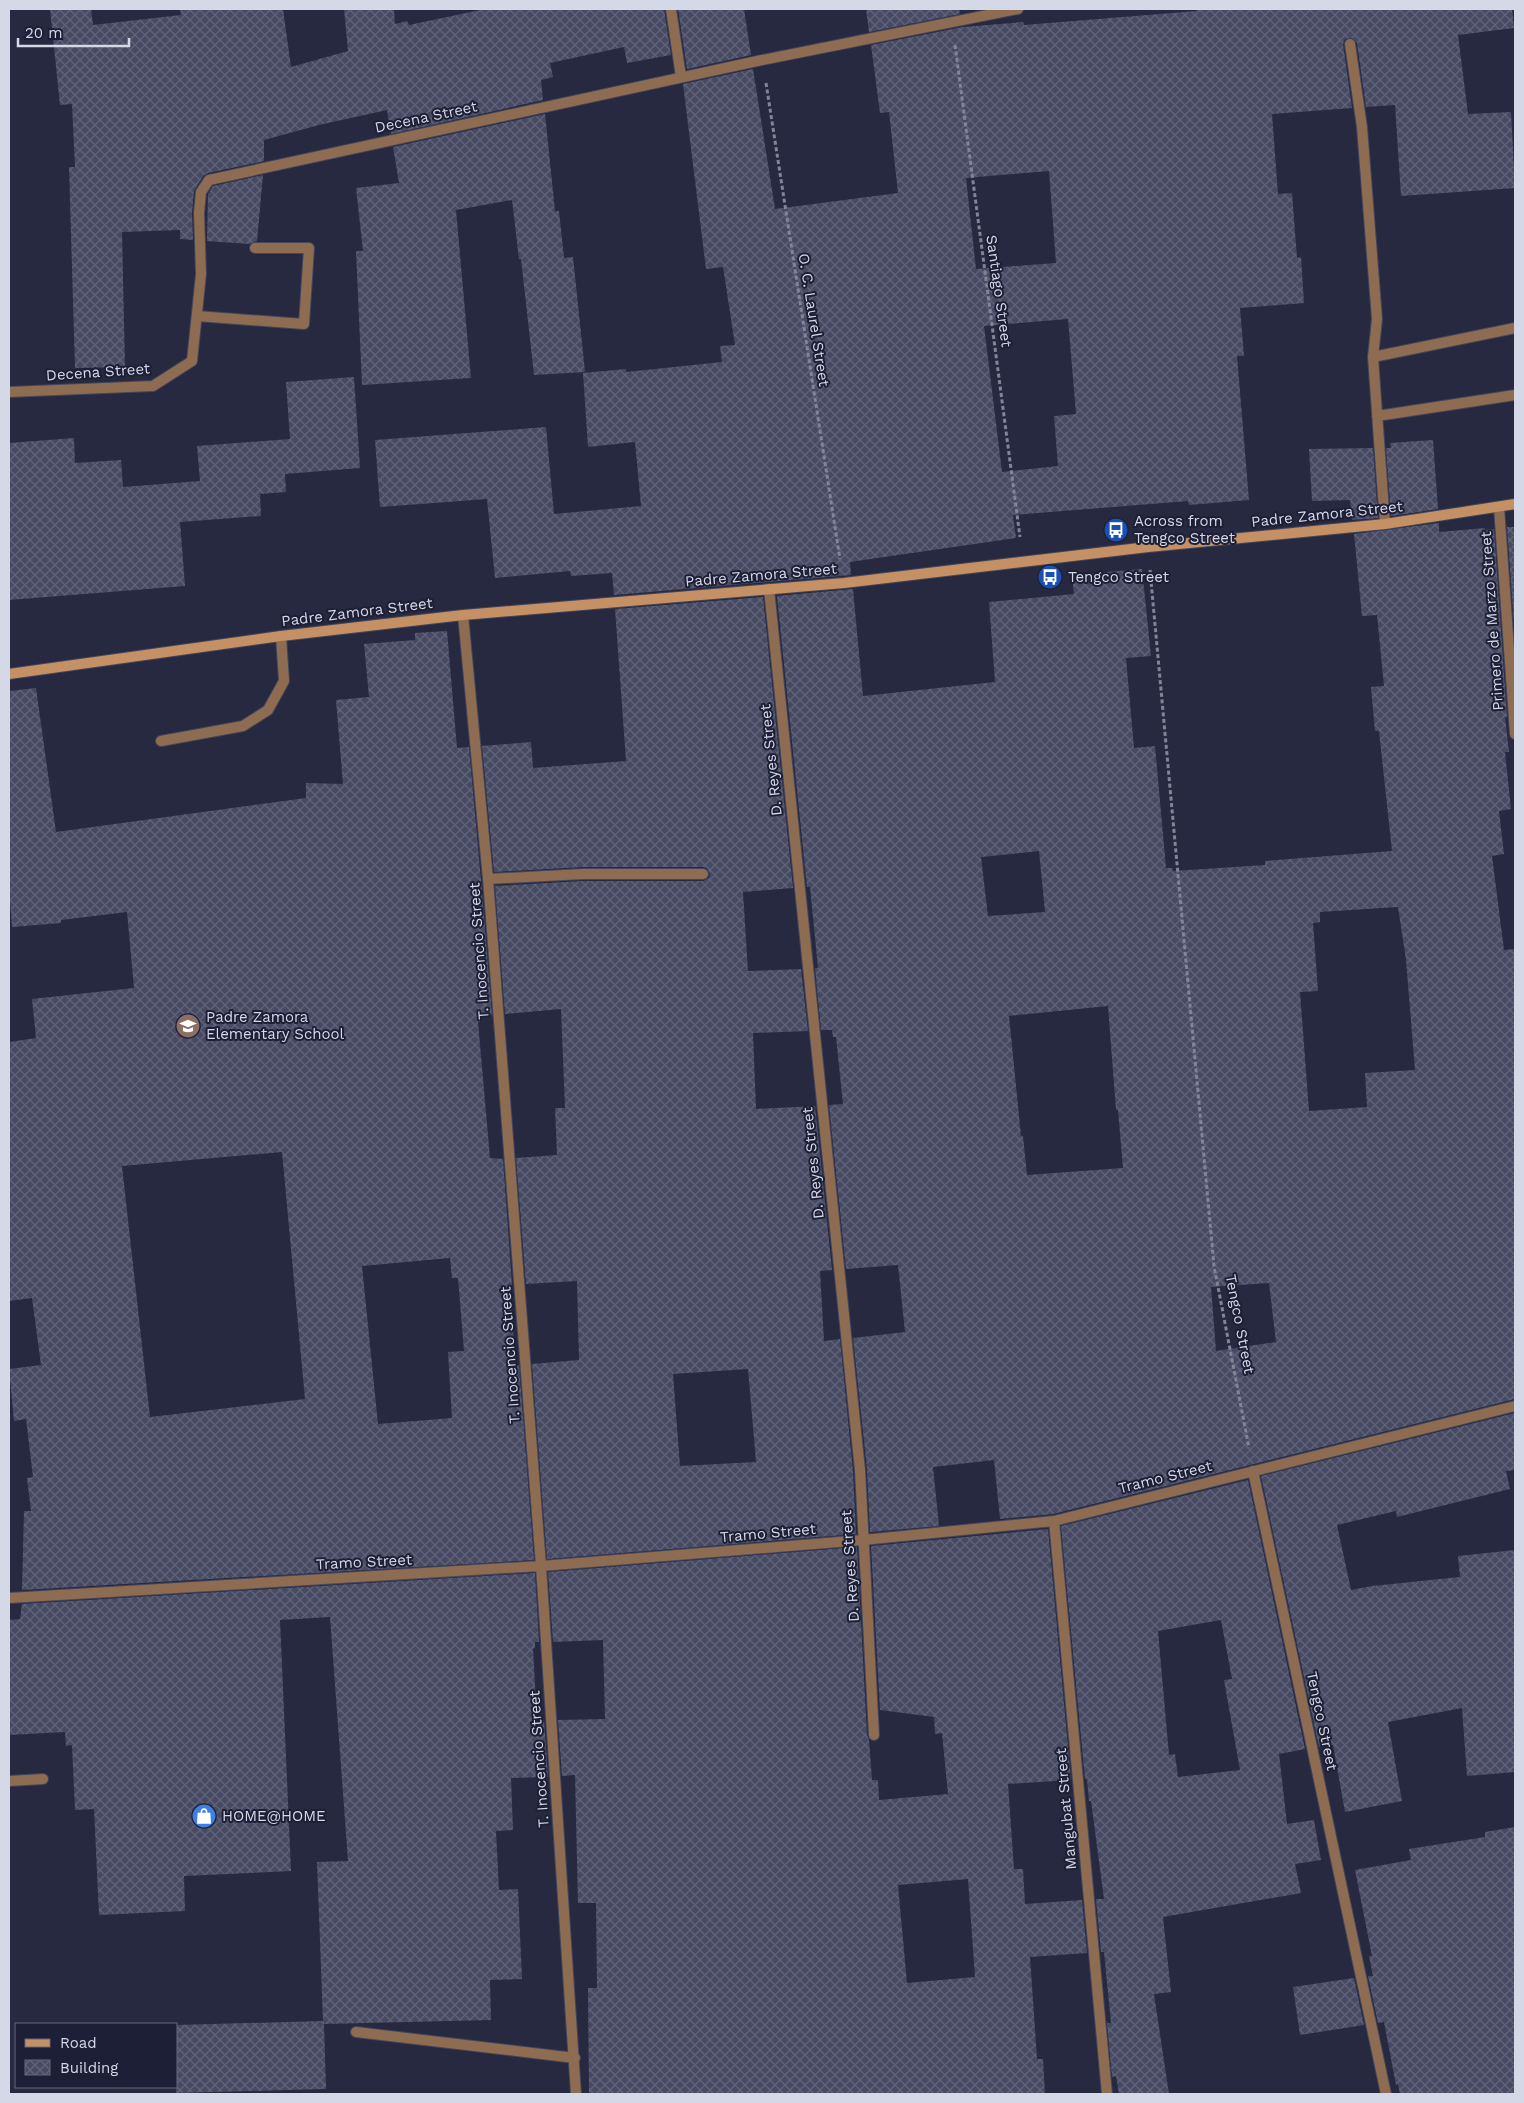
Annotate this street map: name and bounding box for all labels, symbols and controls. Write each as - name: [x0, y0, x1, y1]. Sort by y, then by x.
- scale bar: [18, 15, 129, 47]
- text: 20 m: [25, 24, 63, 42]
- street label: Decena Street: [373, 97, 480, 137]
- street label: Santiago Street: [982, 234, 1016, 349]
- street label: O. C. Laurel Street: [795, 252, 834, 389]
- street label: Decena Street: [45, 359, 151, 385]
- street label: Padre Zamora Street: [1250, 497, 1404, 531]
- place label: Across from Tengco Street: [1134, 512, 1236, 547]
- bus stop icon: Across from Tengco Street: [1103, 517, 1129, 543]
- street label: Primero de Marzo Street: [1477, 530, 1507, 711]
- street label: Padre Zamora Street: [684, 559, 838, 591]
- bus stop icon: Tengco Street: [1037, 564, 1063, 590]
- place label: Tengco Street: [1068, 568, 1170, 586]
- street label: Padre Zamora Street: [280, 594, 434, 630]
- street label: D. Reyes Street: [756, 703, 786, 817]
- street label: T. Inocencio Street: [465, 881, 493, 1020]
- place label: Padre Zamora Elementary School: [206, 1008, 345, 1043]
- school or university icon: Padre Zamora Elementary School: [175, 1013, 201, 1039]
- street label: D. Reyes Street: [798, 1106, 828, 1220]
- street label: Tengco Street: [1222, 1273, 1259, 1376]
- street label: T. Inocencio Street: [496, 1285, 524, 1424]
- street label: Tramo Street: [1116, 1456, 1214, 1497]
- street label: D. Reyes Street: [837, 1509, 863, 1623]
- street label: Tramo Street: [719, 1520, 817, 1546]
- street label: Tramo Street: [316, 1550, 413, 1573]
- street label: Tengco Street: [1303, 1670, 1341, 1773]
- street label: T. Inocencio Street: [525, 1689, 553, 1828]
- street label: Mangubat Street: [1052, 1747, 1080, 1870]
- shop icon: HOME@HOME: [191, 1803, 217, 1829]
- place label: HOME@HOME: [222, 1807, 326, 1825]
- legend: [15, 2023, 178, 2088]
- text: Road: [60, 2034, 97, 2052]
- text: Building: [60, 2059, 118, 2077]

